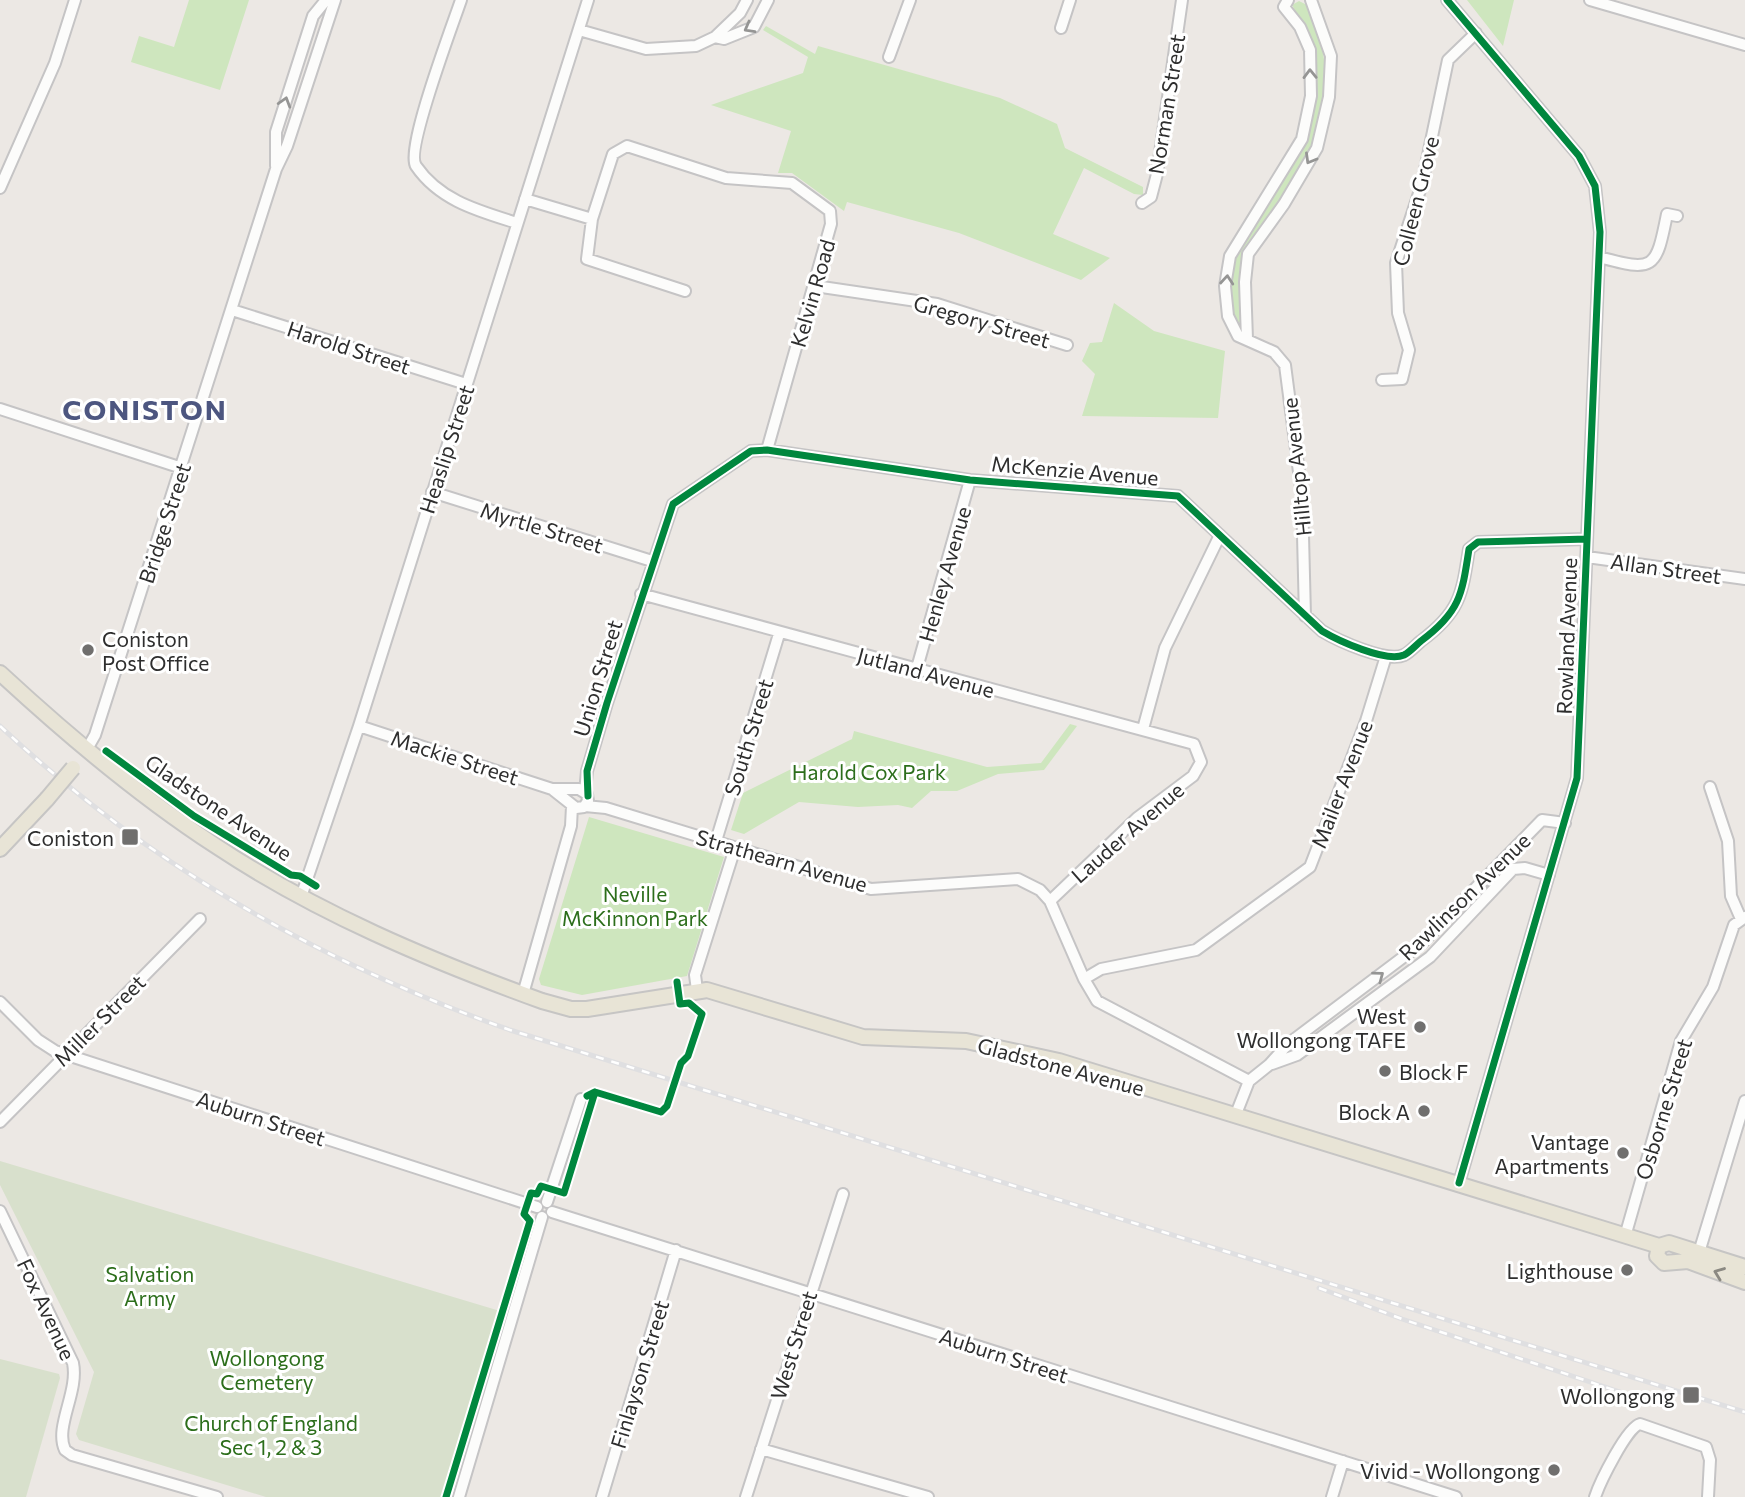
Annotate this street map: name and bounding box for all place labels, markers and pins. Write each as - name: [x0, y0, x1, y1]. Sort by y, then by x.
- place label: Coniston Post Office: [102, 626, 209, 675]
- marker: Coniston Post Office: [80, 642, 96, 658]
- place label: Coniston: [27, 825, 114, 850]
- marker: Coniston: [120, 827, 140, 847]
- place label: West Wollongong TAFE: [1236, 1003, 1406, 1052]
- marker: West Wollongong TAFE: [1412, 1019, 1428, 1035]
- place label: Block F: [1399, 1059, 1468, 1084]
- marker: Block F: [1377, 1063, 1393, 1079]
- place label: Block A: [1338, 1099, 1410, 1124]
- marker: Block A: [1416, 1103, 1432, 1119]
- place label: Vantage Apartments: [1495, 1129, 1609, 1178]
- marker: Vantage Apartments: [1615, 1145, 1631, 1161]
- place label: Lighthouse: [1507, 1258, 1613, 1283]
- marker: Lighthouse: [1619, 1262, 1635, 1278]
- place label: Wollongong: [1560, 1383, 1675, 1408]
- marker: Wollongong: [1681, 1385, 1701, 1405]
- place label: Vivid - Wollongong: [1360, 1458, 1540, 1483]
- marker: Vivid - Wollongong: [1546, 1462, 1562, 1478]

